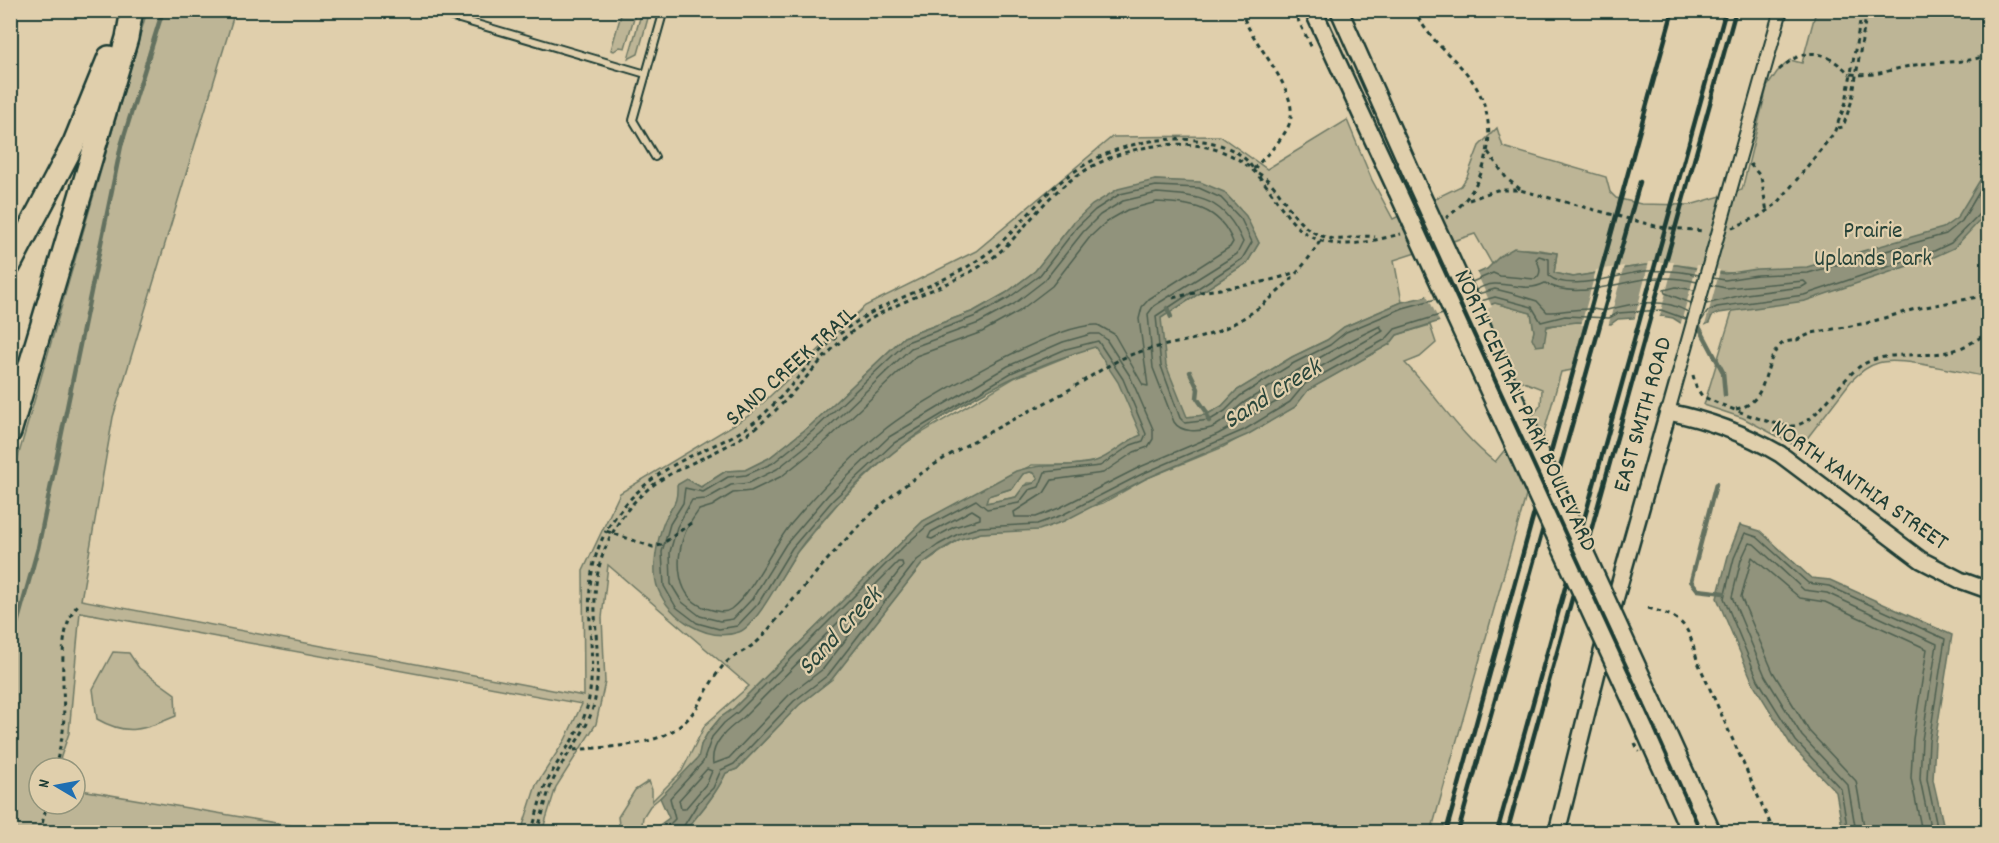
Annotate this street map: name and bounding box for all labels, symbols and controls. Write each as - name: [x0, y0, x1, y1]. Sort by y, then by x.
- park label: Prairie Uplands Park: [1814, 215, 1932, 277]
- street label: NORTH CENTRAL PARK BOULEVARD: [1444, 264, 1604, 558]
- street label: SAND CREEK TRAIL: [719, 298, 866, 436]
- street label: EAST SMITH ROAD: [1606, 333, 1682, 497]
- water label: Sand Creek: [1217, 349, 1331, 440]
- street label: NORTH XANTHIA STREET: [1764, 412, 1955, 560]
- water label: Sand Creek: [790, 578, 894, 685]
- north arrow: [27, 756, 87, 816]
- text: N: [33, 778, 57, 790]

